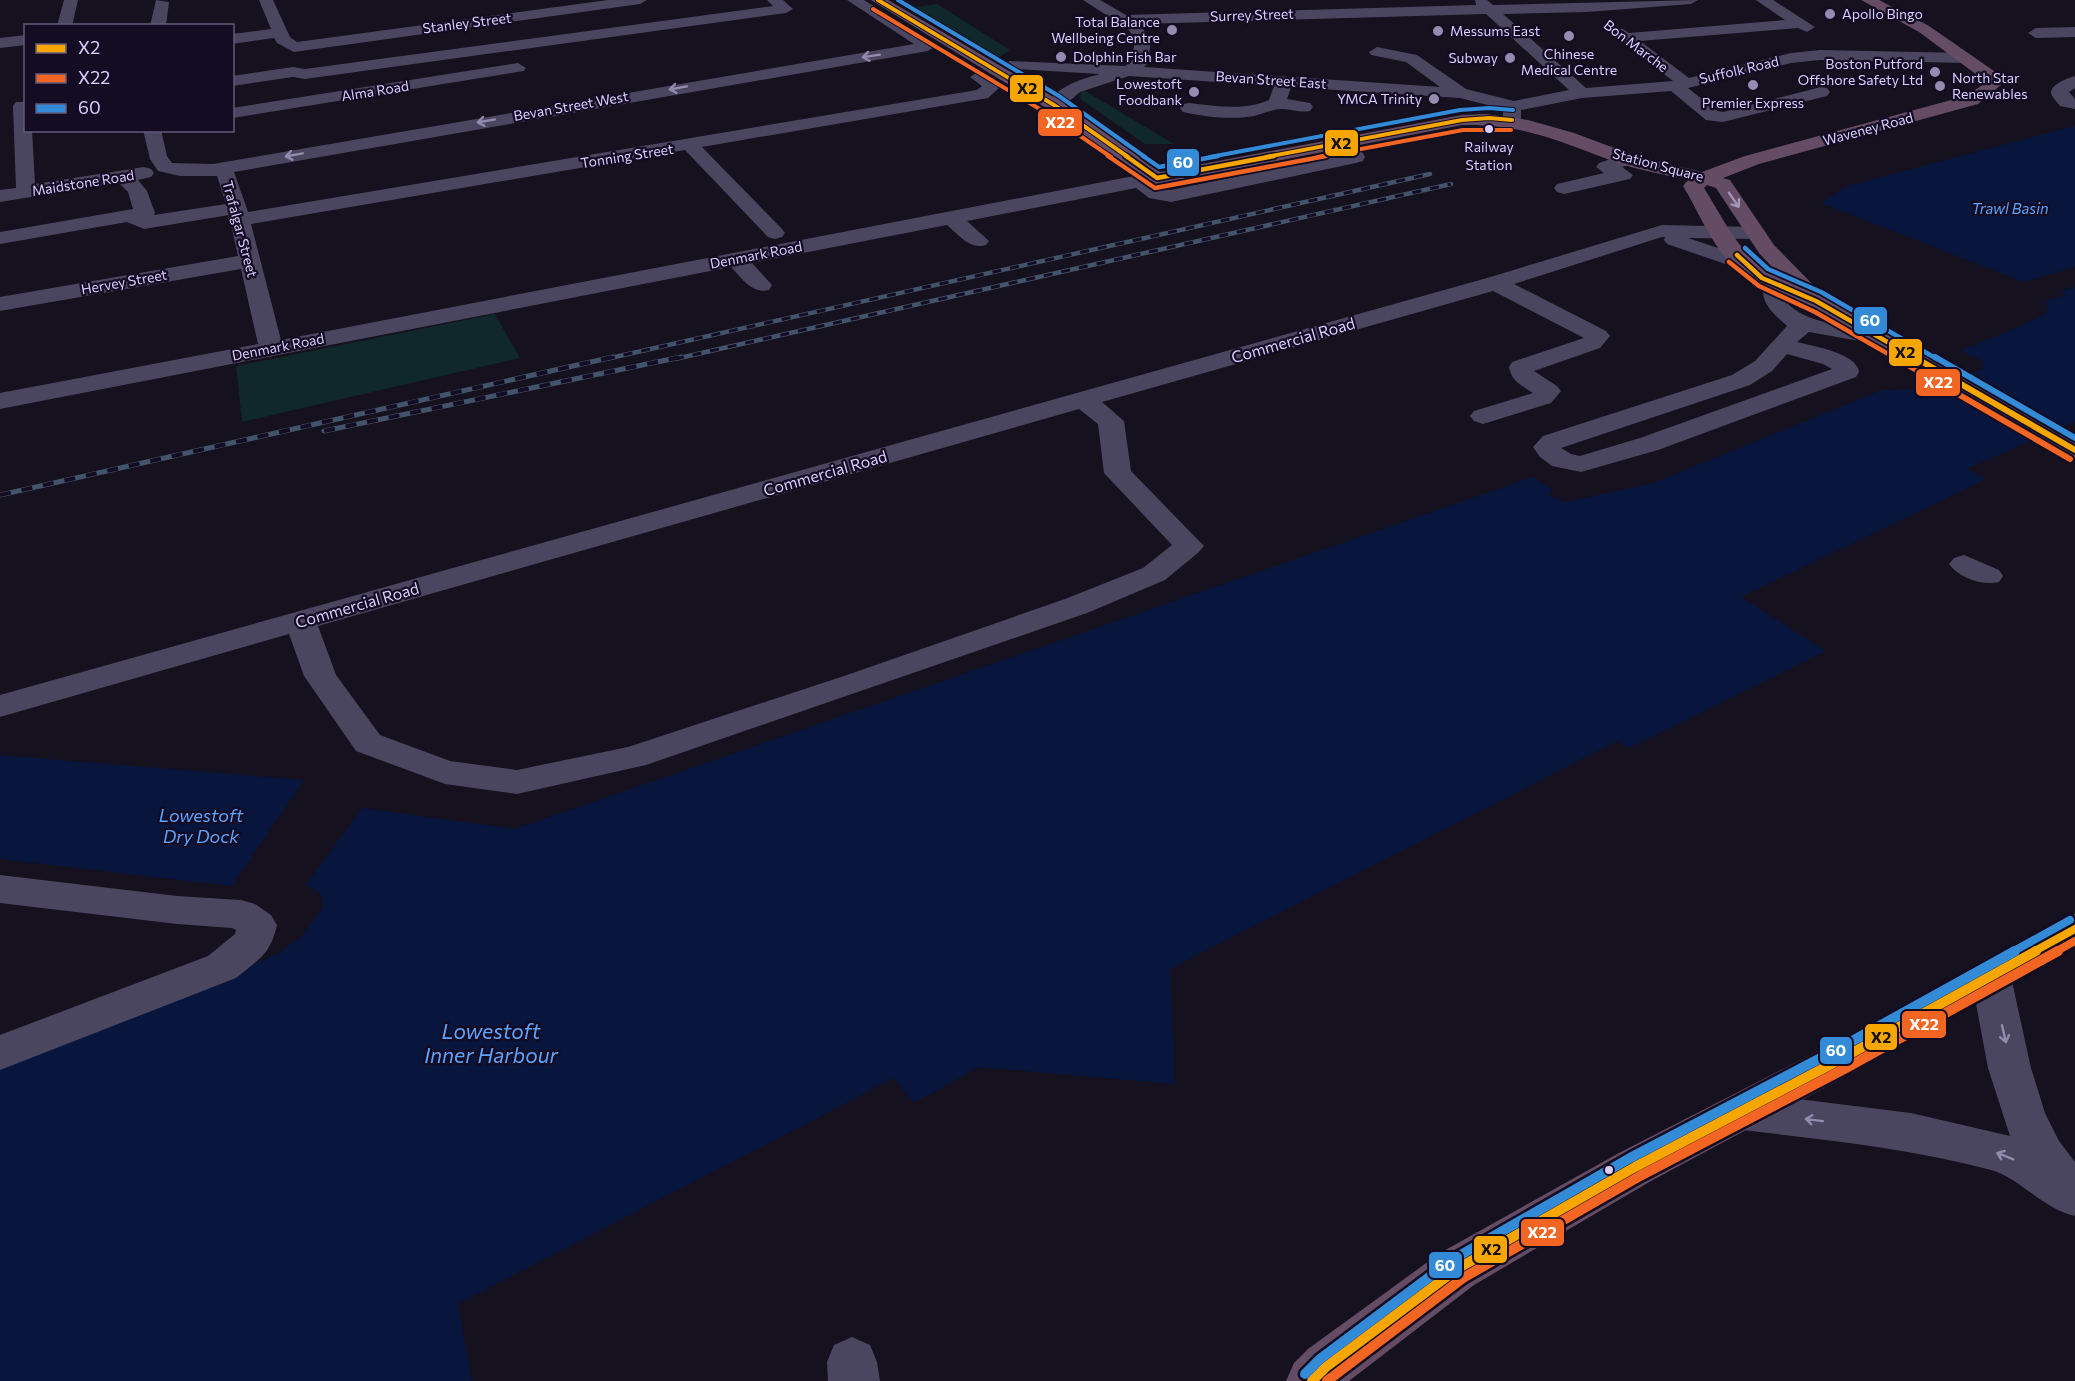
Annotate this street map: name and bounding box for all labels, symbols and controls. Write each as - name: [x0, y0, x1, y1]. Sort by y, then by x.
- street label: Surrey Street: [1210, 5, 1294, 24]
- place label: Apollo Bingo: [1842, 5, 1923, 22]
- marker: Apollo Bingo: [1823, 7, 1837, 21]
- street label: Stanley Street: [422, 9, 513, 36]
- place label: Total Balance Wellbeing Centre: [1051, 13, 1160, 46]
- street label: Bon Marche: [1601, 16, 1672, 75]
- place label: Messums East: [1450, 22, 1541, 39]
- marker: Total Balance Wellbeing Centre: [1165, 23, 1179, 37]
- legend: [24, 24, 234, 132]
- marker: Messums East: [1431, 24, 1445, 38]
- marker: Chinese Medical Centre: [1562, 29, 1576, 43]
- text: X2: [78, 36, 100, 58]
- place label: Chinese Medical Centre: [1521, 45, 1617, 78]
- place label: Dolphin Fish Bar: [1073, 48, 1177, 65]
- place label: Subway: [1448, 49, 1498, 66]
- marker: Dolphin Fish Bar: [1054, 50, 1068, 64]
- one-way arrow: [861, 51, 881, 62]
- marker: Subway: [1503, 51, 1517, 65]
- street label: Suffolk Road: [1697, 52, 1780, 87]
- place label: Boston Putford Offshore Safety Ltd: [1798, 55, 1923, 88]
- marker: Boston Putford Offshore Safety Ltd: [1928, 65, 1942, 79]
- text: X22: [78, 66, 110, 88]
- street label: Bevan Street East: [1215, 67, 1327, 92]
- place label: North Star Renewables: [1952, 69, 2028, 102]
- line badge: X2: [1009, 74, 1044, 103]
- place label: Lowestoft Foodbank: [1116, 75, 1182, 108]
- street label: Alma Road: [340, 77, 410, 104]
- text: X2: [1017, 78, 1037, 97]
- marker: Premier Express: [1746, 78, 1760, 92]
- marker: North Star Renewables: [1933, 79, 1947, 93]
- one-way arrow: [669, 83, 689, 94]
- marker: Lowestoft Foodbank: [1187, 85, 1201, 99]
- street label: Bevan Street West: [512, 87, 630, 124]
- place label: YMCA Trinity: [1337, 90, 1422, 107]
- marker: YMCA Trinity: [1427, 92, 1441, 106]
- place label: Premier Express: [1702, 94, 1804, 111]
- text: 60: [78, 96, 101, 118]
- line badge: X22: [1037, 108, 1083, 137]
- street label: Waveney Road: [1821, 108, 1915, 149]
- text: X22: [1045, 112, 1075, 131]
- one-way arrow: [477, 116, 496, 127]
- marker: Railway Station: [1483, 123, 1495, 135]
- line badge: X2: [1324, 129, 1359, 157]
- text: X2: [1331, 133, 1351, 152]
- place label: Railway Station: [1464, 138, 1514, 173]
- street label: Tonning Street: [579, 140, 675, 171]
- street label: Station Square: [1611, 144, 1706, 185]
- line badge: 60: [1166, 148, 1200, 177]
- one-way arrow: [285, 149, 304, 160]
- text: 60: [1173, 152, 1193, 171]
- street label: Maidstone Road: [31, 166, 135, 199]
- street label: Trafalgar Street: [219, 179, 262, 279]
- one-way arrow: [1728, 192, 1740, 208]
- water label: Trawl Basin: [1971, 199, 2049, 217]
- street label: Denmark Road: [708, 237, 804, 272]
- street label: Hervey Street: [80, 266, 169, 297]
- line badge: 60: [1853, 306, 1888, 335]
- text: 60: [1860, 310, 1880, 329]
- street label: Commercial Road: [1229, 313, 1357, 366]
- street label: Denmark Road: [230, 329, 326, 364]
- line badge: X2: [1888, 338, 1923, 367]
- text: X2: [1895, 342, 1915, 361]
- line badge: X22: [1915, 368, 1961, 397]
- text: X22: [1923, 372, 1953, 391]
- street label: Commercial Road: [761, 446, 889, 499]
- street label: Commercial Road: [293, 578, 421, 631]
- water label: Lowestoft Dry Dock: [159, 804, 244, 847]
- line badge: X22: [1901, 1010, 1947, 1039]
- text: X22: [1909, 1014, 1939, 1033]
- water label: Lowestoft Inner Harbour: [424, 1018, 558, 1067]
- line badge: X2: [1864, 1023, 1898, 1051]
- one-way arrow: [1998, 1024, 2010, 1043]
- text: X2: [1871, 1027, 1891, 1046]
- line badge: 60: [1819, 1036, 1853, 1065]
- text: 60: [1826, 1040, 1846, 1059]
- one-way arrow: [1805, 1114, 1825, 1125]
- one-way arrow: [1997, 1150, 2015, 1161]
- unlabelled marker: [1603, 1164, 1615, 1176]
- line badge: X22: [1520, 1218, 1565, 1247]
- text: X22: [1527, 1222, 1557, 1241]
- line badge: X2: [1473, 1235, 1508, 1264]
- text: X2: [1481, 1239, 1501, 1258]
- line badge: 60: [1428, 1251, 1463, 1279]
- text: 60: [1435, 1255, 1455, 1274]

